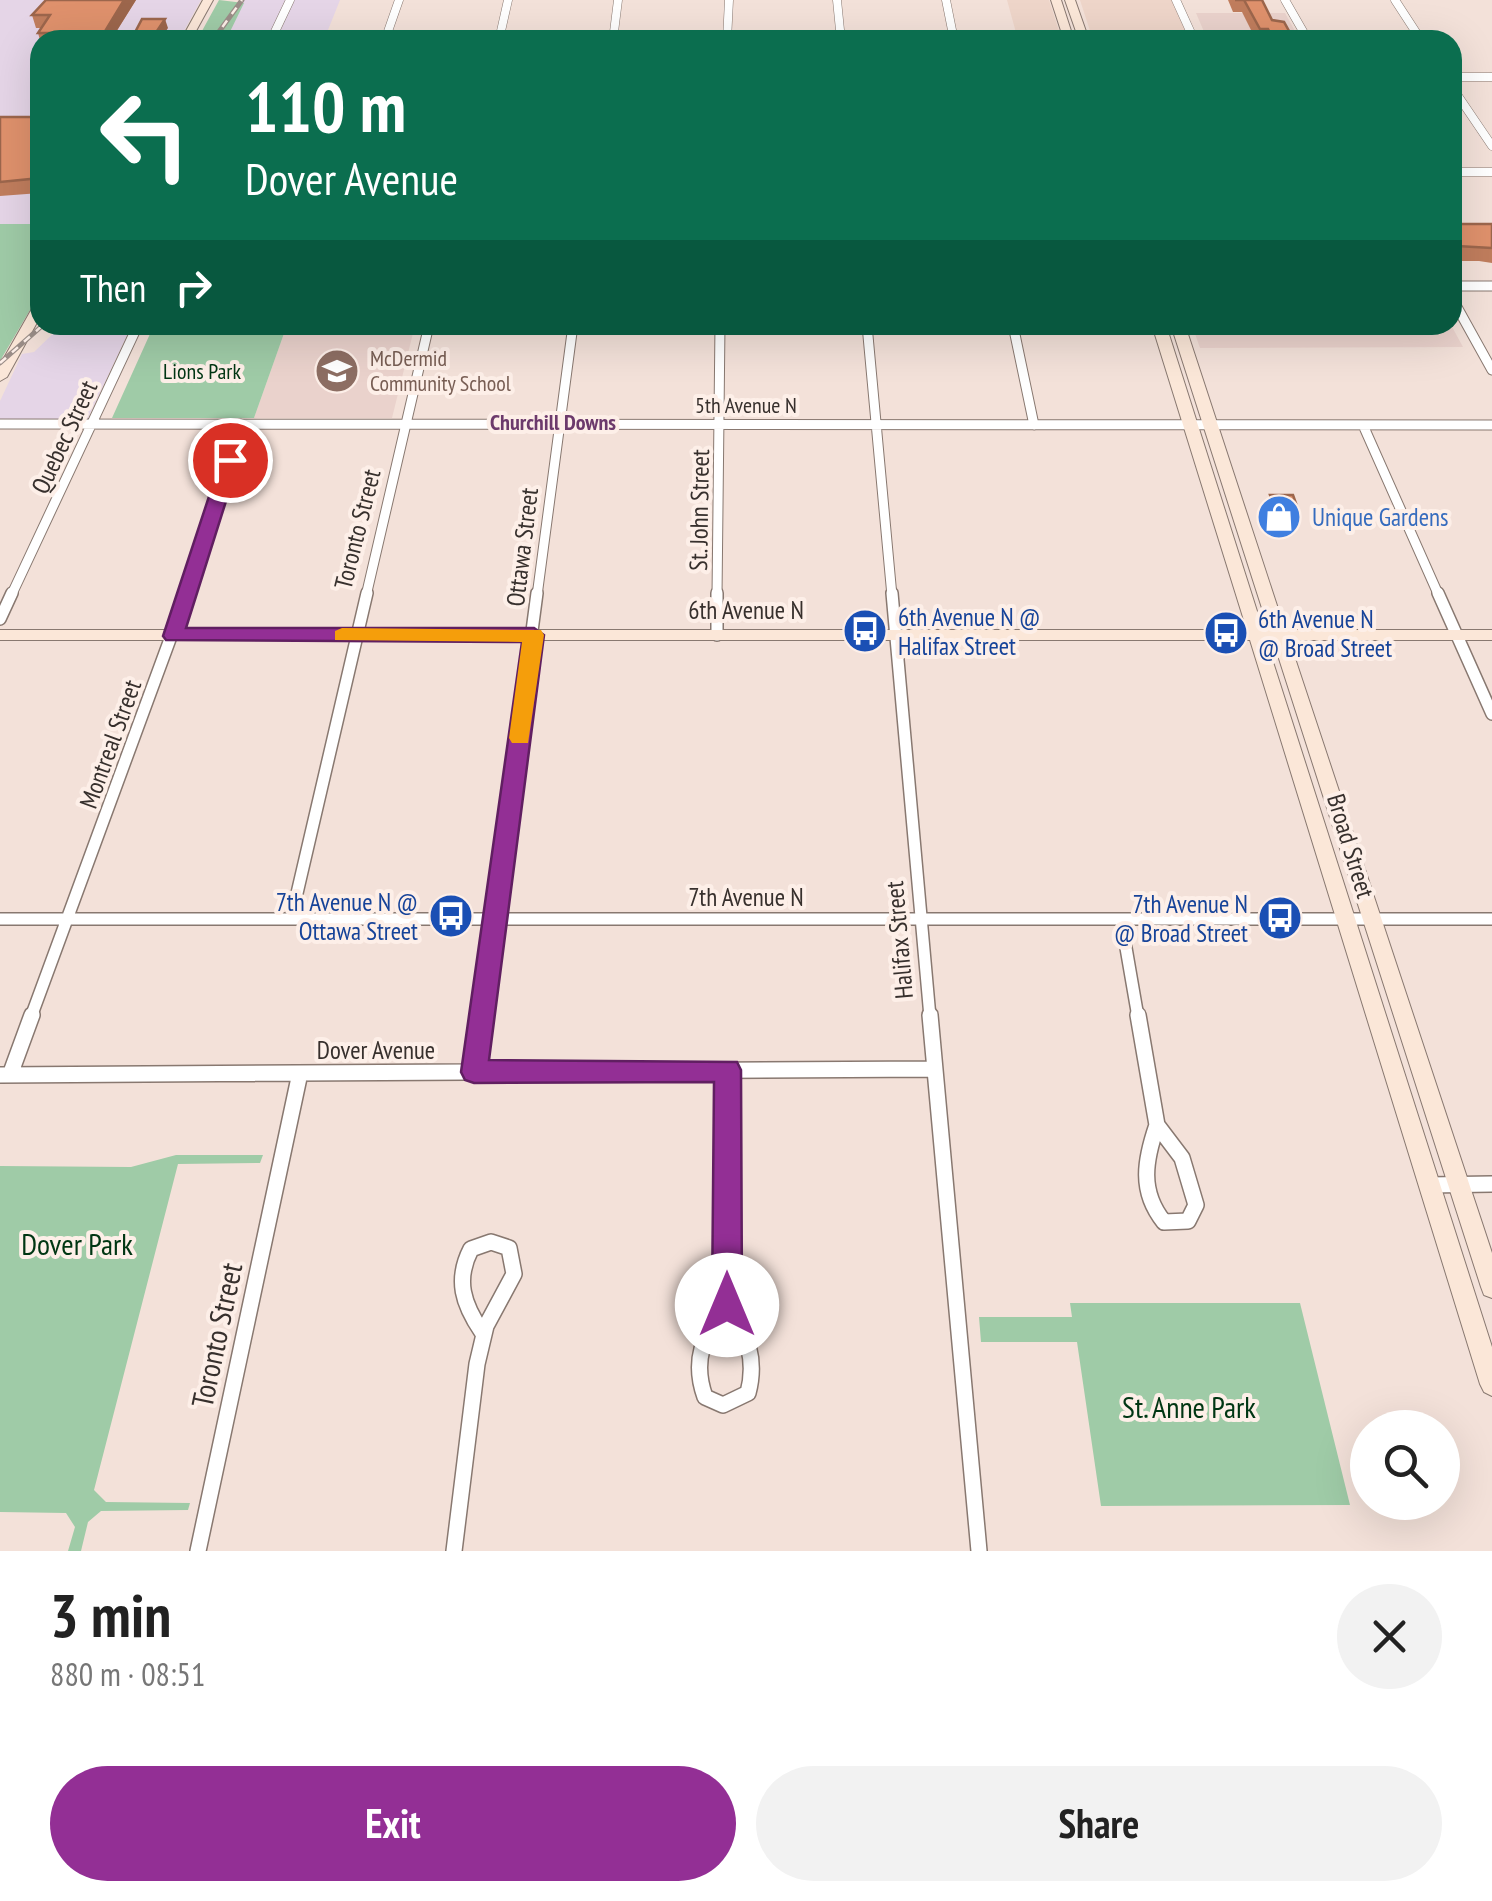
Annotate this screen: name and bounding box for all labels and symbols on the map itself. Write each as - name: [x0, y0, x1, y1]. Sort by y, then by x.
- place label: McDermid Community School: [370, 344, 512, 397]
- school or university icon: McDermid Community School: [314, 348, 360, 394]
- park label: Lions Park: [163, 357, 241, 385]
- street label: Quebec Street: [24, 375, 104, 499]
- street label: 5th Avenue N: [695, 391, 797, 419]
- district label: Churchill Downs: [490, 408, 616, 436]
- pin: [188, 418, 273, 503]
- street label: St. John Street: [682, 449, 716, 571]
- street label: Toronto Street: [327, 466, 387, 592]
- street label: Ottawa Street: [499, 486, 545, 608]
- shop icon: Unique Gardens: [1256, 494, 1302, 540]
- place label: Unique Gardens: [1312, 501, 1448, 533]
- street label: 6th Avenue N: [688, 594, 804, 626]
- place label: 6th Avenue N @ Halifax Street: [898, 601, 1040, 662]
- place label: 6th Avenue N @ Broad Street: [1258, 603, 1392, 664]
- bus stop icon: 6th Avenue N @ Halifax Street: [842, 608, 888, 654]
- bus stop icon: 6th Avenue N @ Broad Street: [1203, 610, 1249, 656]
- street label: Montreal Street: [72, 675, 148, 813]
- street label: Broad Street: [1320, 790, 1382, 902]
- street label: Halifax Street: [878, 880, 920, 1000]
- street label: 7th Avenue N: [688, 881, 804, 913]
- place label: 7th Avenue N @ Ottawa Street: [276, 886, 418, 947]
- place label: 7th Avenue N @ Broad Street: [1114, 888, 1248, 949]
- bus stop icon: 7th Avenue N @ Ottawa Street: [428, 893, 474, 939]
- bus stop icon: 7th Avenue N @ Broad Street: [1257, 895, 1303, 941]
- street label: Dover Avenue: [317, 1034, 435, 1066]
- park label: Dover Park: [21, 1224, 133, 1263]
- position arrow: [675, 1253, 779, 1357]
- street label: Toronto Street: [182, 1258, 251, 1411]
- park label: St. Anne Park: [1122, 1387, 1256, 1426]

